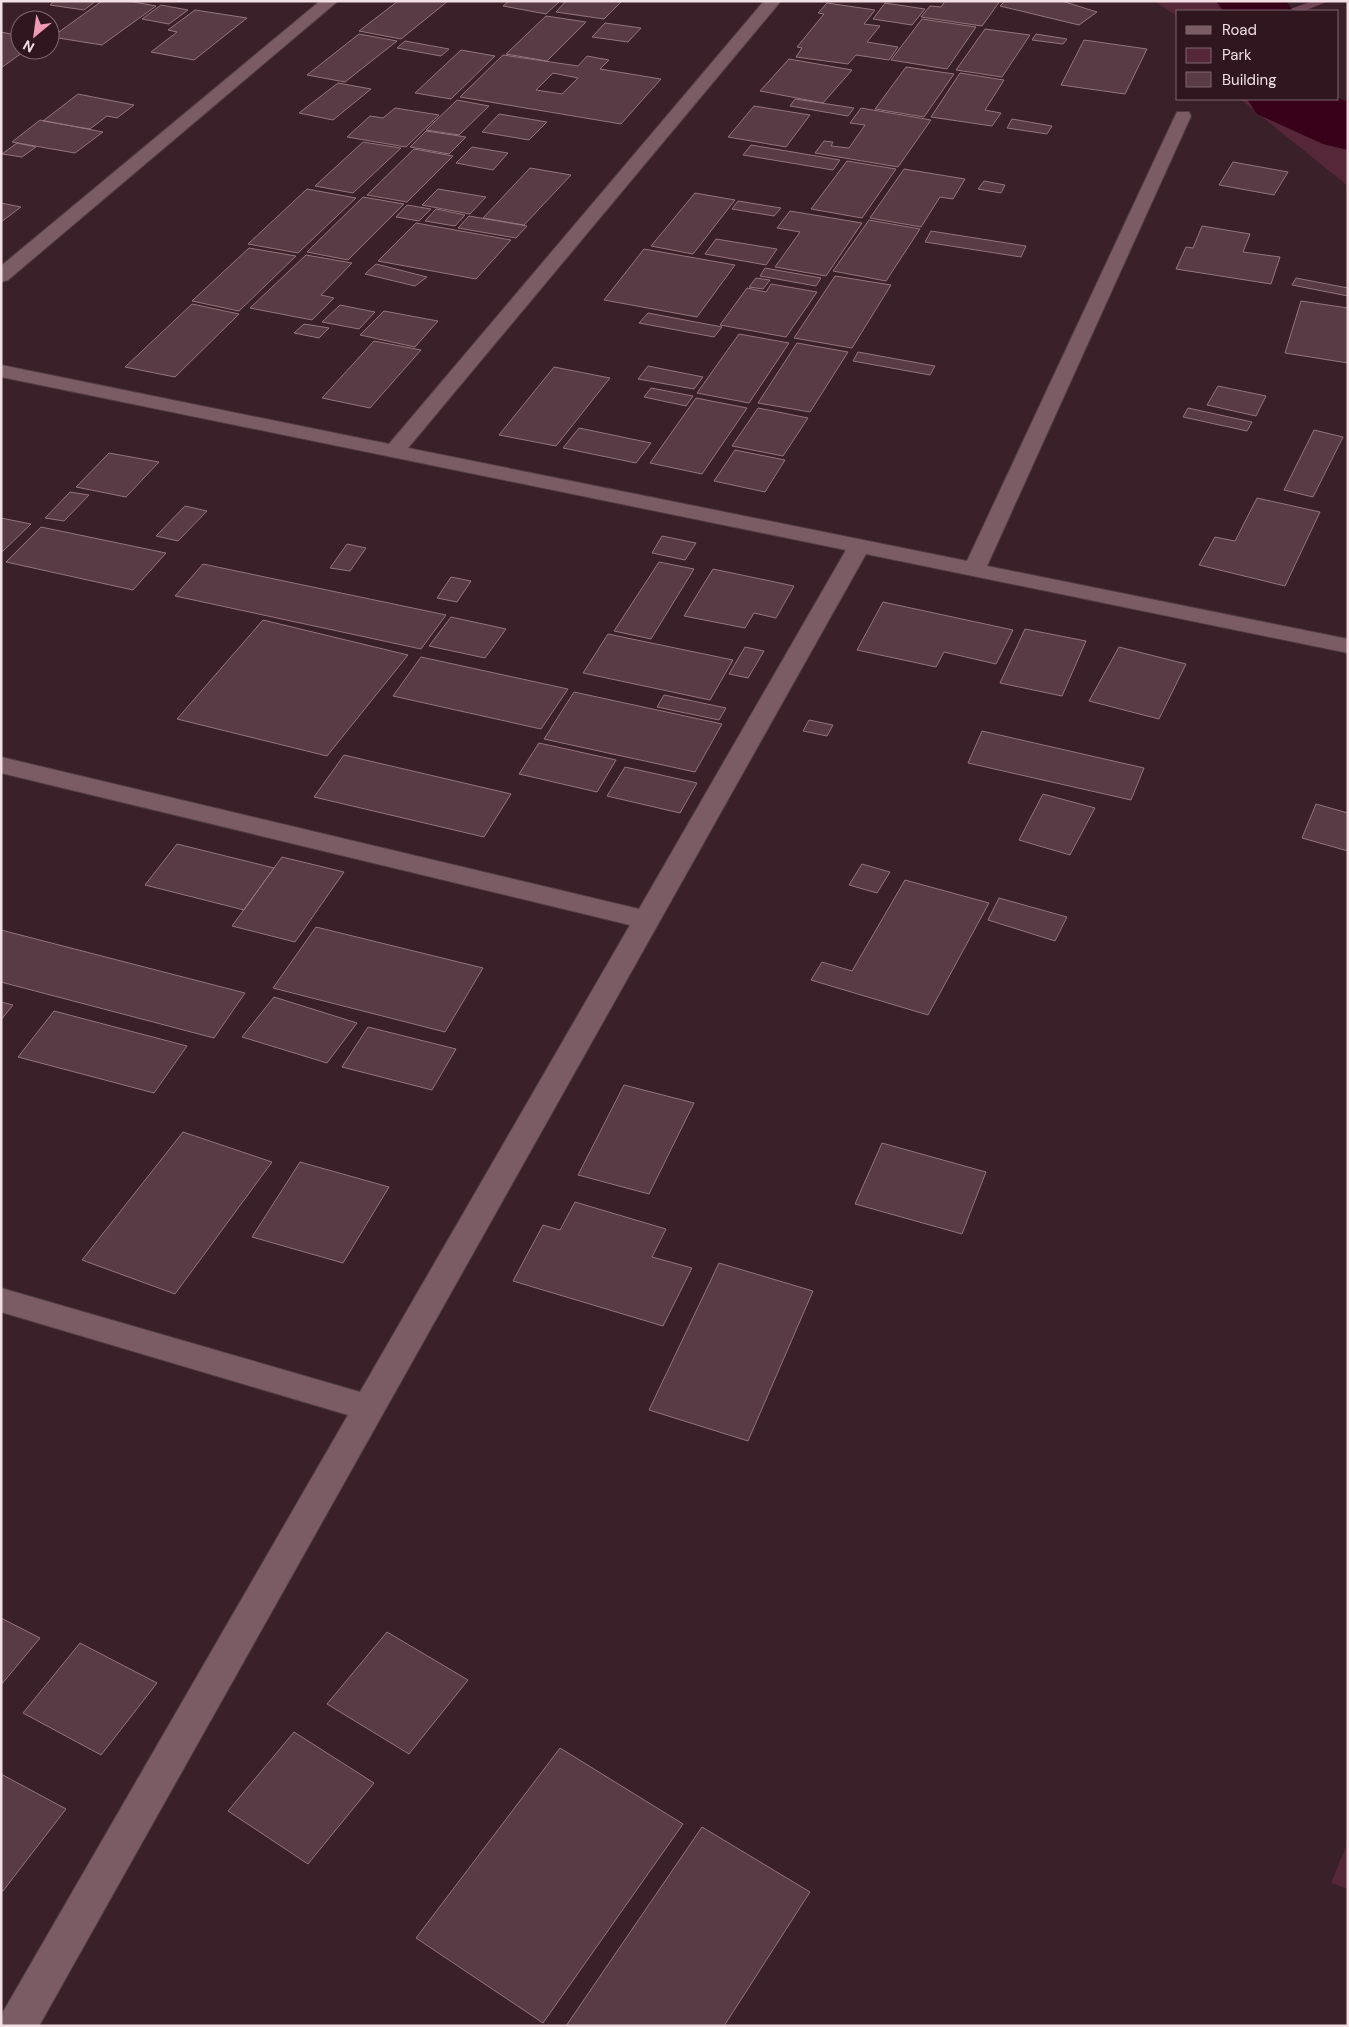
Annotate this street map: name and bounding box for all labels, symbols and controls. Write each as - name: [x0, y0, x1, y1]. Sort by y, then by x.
- north arrow: [10, 10, 60, 60]
- legend: [1176, 10, 1339, 100]
- text: Road: [1222, 20, 1257, 40]
- text: N: [20, 36, 38, 57]
- text: Park: [1222, 45, 1252, 65]
- text: Building: [1222, 70, 1277, 90]

